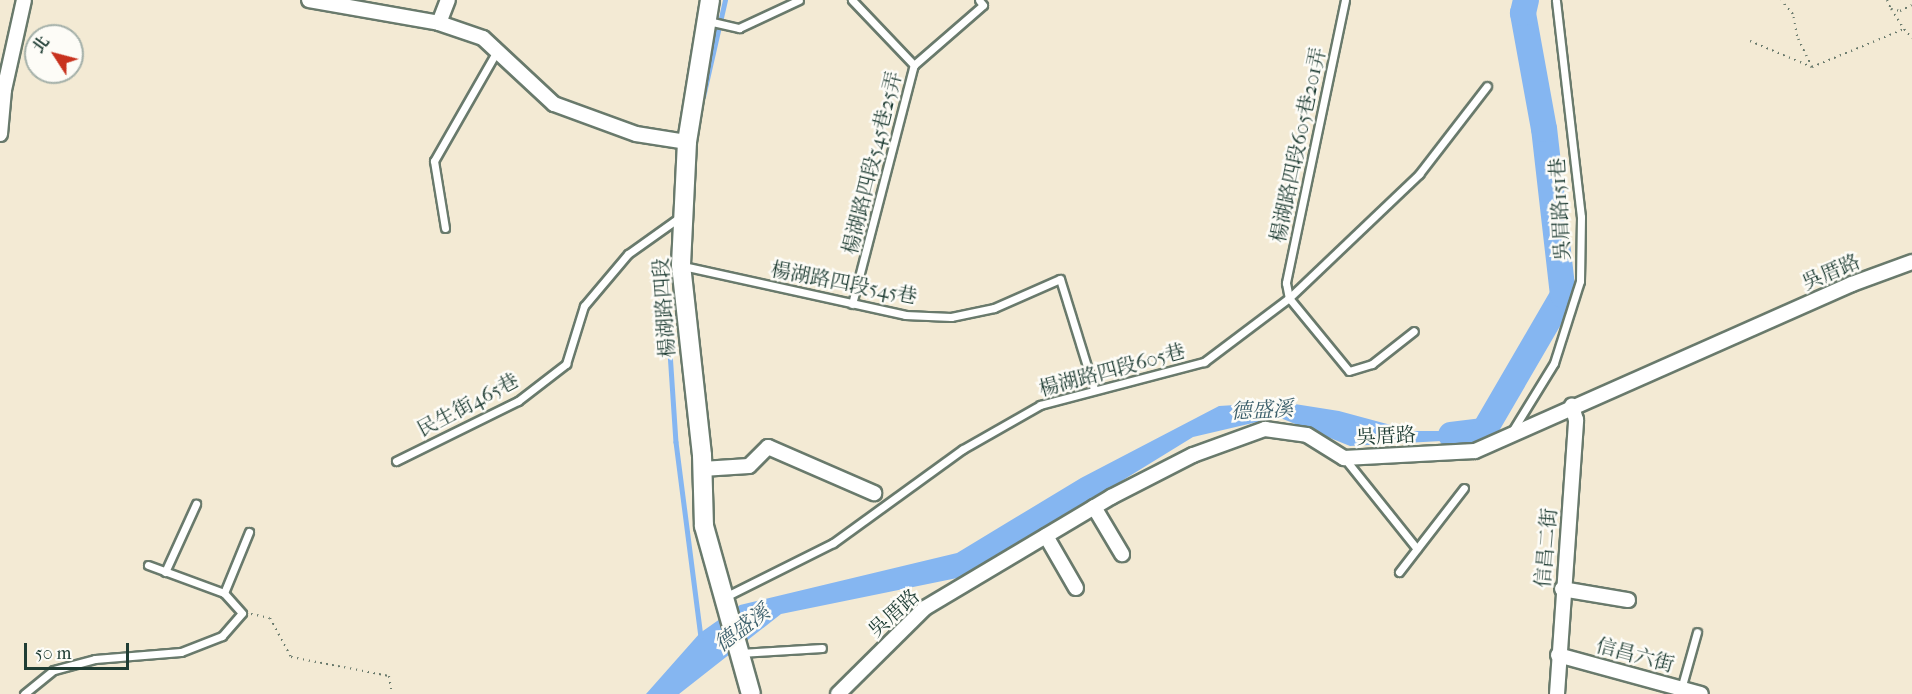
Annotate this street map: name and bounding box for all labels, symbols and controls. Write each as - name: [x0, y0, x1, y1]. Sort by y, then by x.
- north arrow: [24, 24, 84, 84]
- text: 北: [28, 32, 53, 56]
- street label: 楊湖路四段605巷201弄: [1266, 45, 1330, 245]
- street label: 楊湖路四段545巷25弄: [838, 69, 906, 257]
- street label: 吳眉路151巷: [1545, 157, 1575, 261]
- street label: 吳厝路: [1799, 249, 1863, 295]
- street label: 楊湖路四段: [649, 257, 679, 359]
- street label: 楊湖路四段545巷: [769, 257, 919, 309]
- street label: 楊湖路四段605巷: [1036, 339, 1188, 401]
- street label: 民生街465巷: [413, 368, 523, 442]
- water label: 德盛溪: [1230, 396, 1294, 424]
- street label: 吳厝路: [1355, 422, 1417, 450]
- street label: 信昌二街: [1531, 507, 1561, 589]
- street label: 吳厝路: [864, 584, 924, 642]
- water label: 德盛溪: [709, 599, 775, 657]
- scale bar: [27, 631, 132, 669]
- street label: 信昌六街: [1593, 633, 1677, 677]
- text: 50 m: [35, 643, 71, 664]

